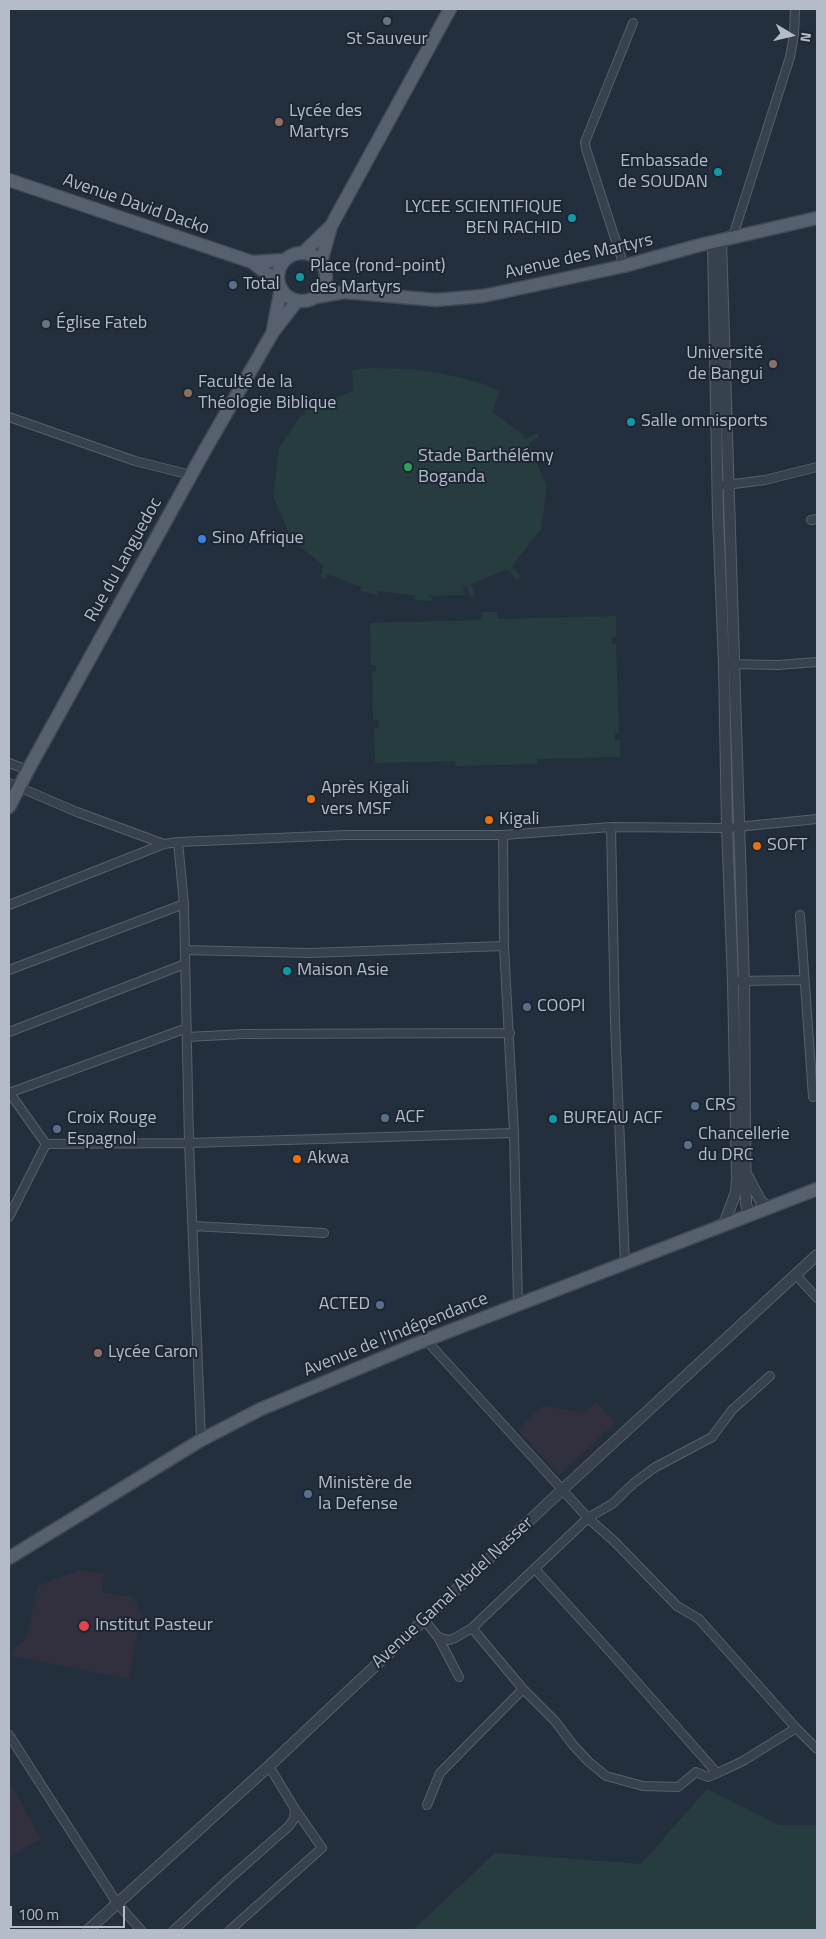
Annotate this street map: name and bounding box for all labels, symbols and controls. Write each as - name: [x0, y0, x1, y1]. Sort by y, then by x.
- north arrow: [766, 10, 816, 60]
- marker: St Sauveur: [381, 15, 393, 27]
- place label: St Sauveur: [346, 29, 428, 51]
- text: N: [795, 31, 817, 44]
- place label: Lycée des Martyrs: [289, 101, 362, 144]
- marker: Lycée des Martyrs: [273, 116, 285, 128]
- place label: Embassade de SOUDAN: [618, 151, 708, 193]
- marker: Embassade de SOUDAN: [712, 166, 724, 178]
- street label: Avenue David Dacko: [60, 170, 212, 240]
- place label: LYCEE SCIENTIFIQUE BEN RACHID: [405, 197, 562, 240]
- marker: LYCEE SCIENTIFIQUE BEN RACHID: [566, 212, 578, 224]
- street label: Avenue des Martyrs: [503, 229, 655, 285]
- place label: Place (rond-point) des Martyrs: [310, 256, 446, 298]
- marker: Place (rond-point) des Martyrs: [294, 271, 306, 283]
- place label: Total: [243, 274, 280, 296]
- marker: Total: [227, 279, 239, 291]
- place label: Église Fateb: [56, 313, 147, 335]
- marker: Église Fateb: [40, 318, 52, 330]
- place label: Université de Bangui: [686, 343, 763, 386]
- marker: Université de Bangui: [767, 358, 779, 370]
- place label: Faculté de la Théologie Biblique: [198, 372, 336, 414]
- marker: Faculté de la Théologie Biblique: [182, 387, 194, 399]
- place label: Salle omnisports: [641, 411, 768, 433]
- marker: Salle omnisports: [625, 416, 637, 428]
- place label: Stade Barthélémy Boganda: [418, 446, 554, 488]
- marker: Stade Barthélémy Boganda: [402, 461, 414, 473]
- street label: Rue du Languedoc: [81, 494, 167, 626]
- place label: Sino Afrique: [212, 528, 304, 550]
- marker: Sino Afrique: [196, 533, 208, 545]
- place label: Après Kigali vers MSF: [321, 778, 409, 821]
- marker: Après Kigali vers MSF: [305, 793, 317, 805]
- place label: Kigali: [499, 809, 540, 831]
- marker: Kigali: [483, 814, 495, 826]
- place label: SOFT: [767, 835, 808, 857]
- marker: SOFT: [751, 840, 763, 852]
- place label: Maison Asie: [297, 960, 389, 982]
- marker: Maison Asie: [281, 965, 293, 977]
- place label: COOPI: [537, 996, 585, 1018]
- marker: COOPI: [521, 1001, 533, 1013]
- place label: CRS: [705, 1095, 736, 1117]
- marker: CRS: [689, 1100, 701, 1112]
- place label: ACF: [395, 1107, 425, 1129]
- place label: Croix Rouge Espagnol: [67, 1108, 157, 1150]
- place label: BUREAU ACF: [563, 1108, 663, 1130]
- marker: ACF: [379, 1112, 391, 1124]
- marker: BUREAU ACF: [547, 1113, 559, 1125]
- marker: Croix Rouge Espagnol: [51, 1123, 63, 1135]
- place label: Chancellerie du DRC: [698, 1124, 790, 1166]
- marker: Chancellerie du DRC: [682, 1139, 694, 1151]
- place label: Akwa: [307, 1148, 349, 1170]
- marker: Akwa: [291, 1153, 303, 1165]
- street label: Avenue de l'Indépendance: [301, 1288, 491, 1382]
- place label: ACTED: [319, 1294, 370, 1316]
- marker: ACTED: [374, 1299, 386, 1311]
- place label: Lycée Caron: [108, 1342, 198, 1364]
- marker: Lycée Caron: [92, 1347, 104, 1359]
- place label: Ministère de la Defense: [318, 1473, 412, 1516]
- marker: Ministère de la Defense: [302, 1488, 314, 1500]
- street label: Avenue Gamal Abdel Nasser: [368, 1513, 538, 1673]
- place label: Institut Pasteur: [95, 1615, 213, 1637]
- marker: Institut Pasteur: [77, 1619, 91, 1633]
- scale bar: [12, 1896, 128, 1928]
- text: 100 m: [18, 1903, 59, 1926]

